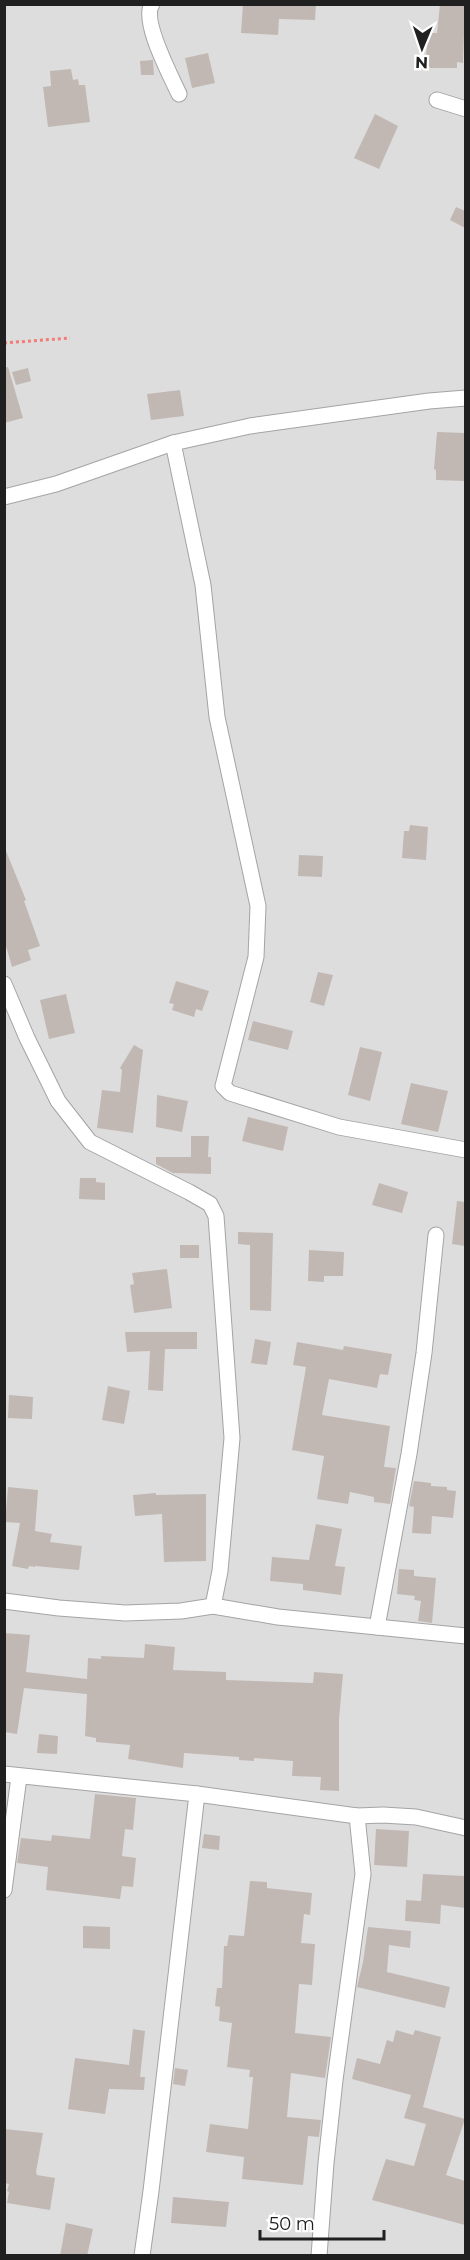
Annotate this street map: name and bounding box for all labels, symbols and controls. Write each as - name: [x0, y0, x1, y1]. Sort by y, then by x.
- north arrow: [392, 18, 452, 78]
- text: N: [415, 53, 428, 72]
- scale bar: [260, 2203, 384, 2241]
- text: 50 m: [269, 2213, 315, 2235]

